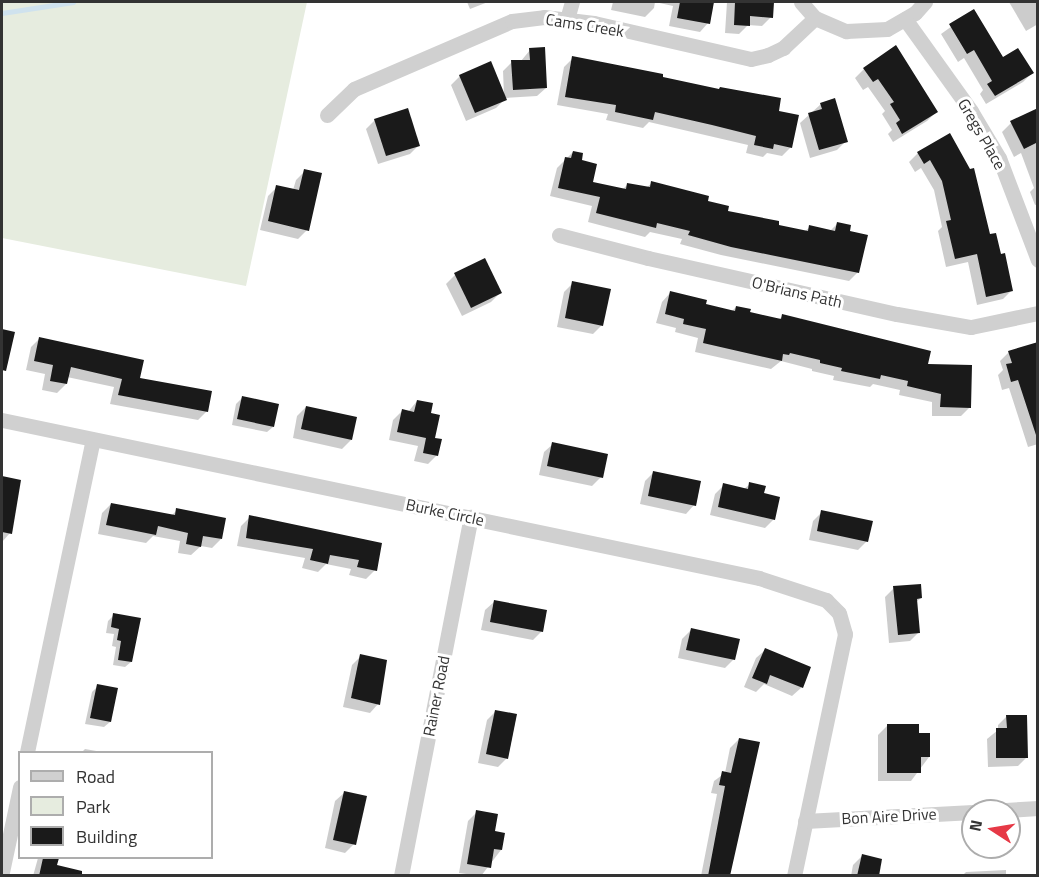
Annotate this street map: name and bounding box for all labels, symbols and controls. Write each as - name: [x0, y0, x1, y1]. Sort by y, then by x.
- street label: Cams Creek: [545, 9, 625, 41]
- street label: Gregs Place: [954, 95, 1010, 173]
- street label: O'Brians Path: [750, 272, 844, 312]
- street label: Burke Circle: [404, 494, 486, 530]
- street label: Rainer Road: [419, 654, 453, 738]
- legend: [18, 751, 213, 859]
- text: Road: [76, 763, 115, 790]
- text: Park: [76, 793, 110, 820]
- north arrow: [961, 799, 1021, 859]
- street label: Bon Aire Drive: [841, 804, 937, 828]
- text: N: [962, 818, 988, 834]
- text: Building: [76, 823, 137, 850]

